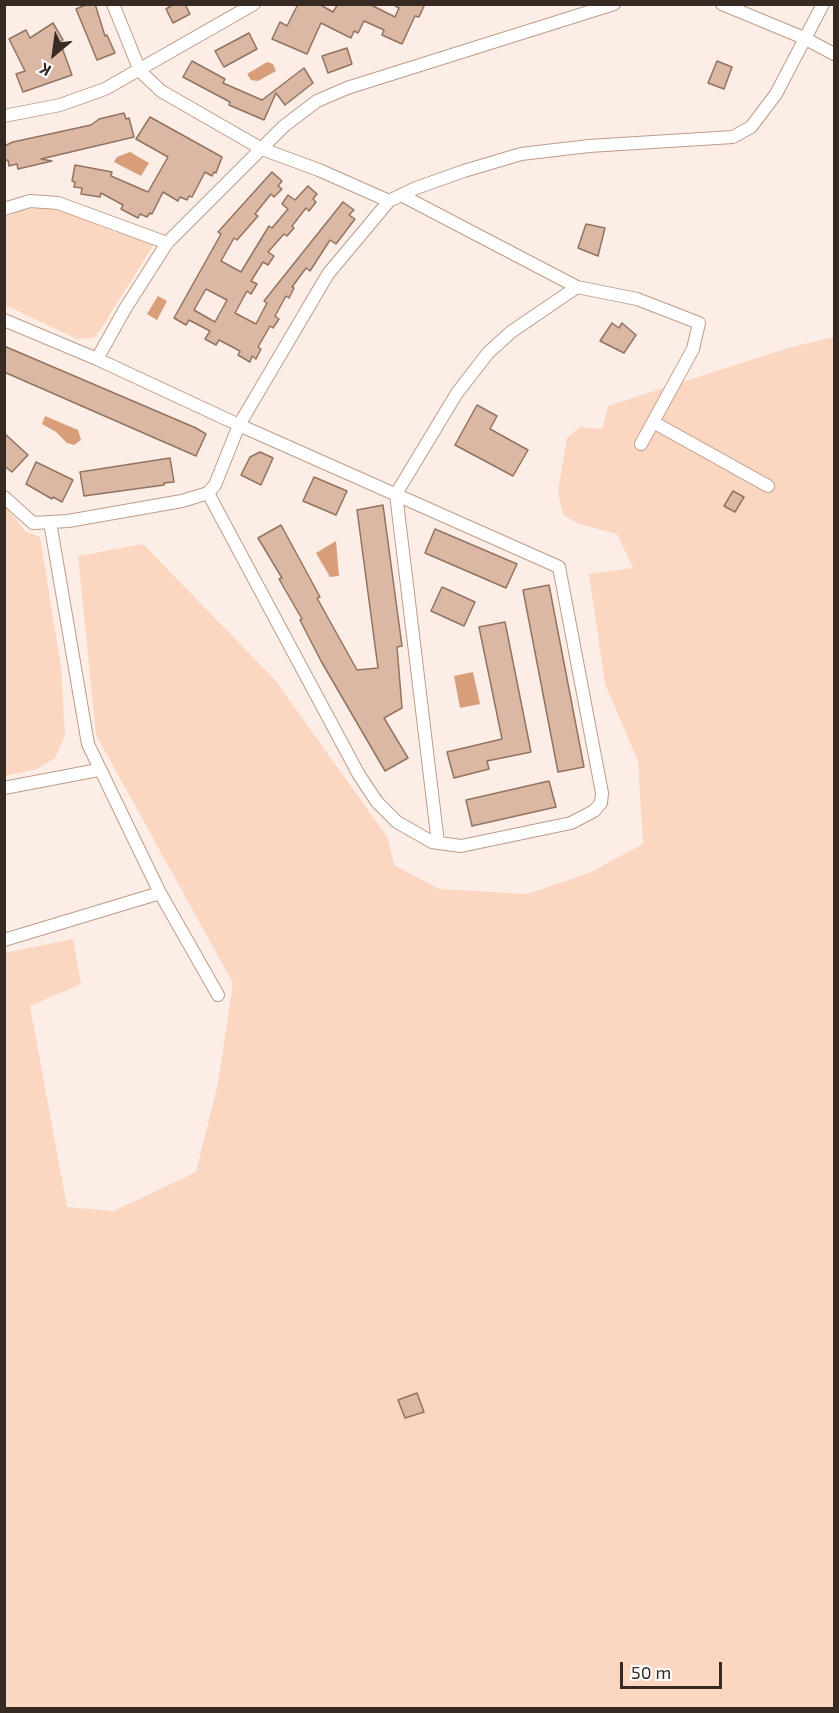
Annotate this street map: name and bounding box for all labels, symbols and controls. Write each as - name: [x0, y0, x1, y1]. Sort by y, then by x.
- north arrow: [24, 24, 84, 84]
- text: K: [36, 59, 54, 81]
- scale bar: [623, 1650, 725, 1688]
- text: 50 m: [631, 1661, 671, 1683]

